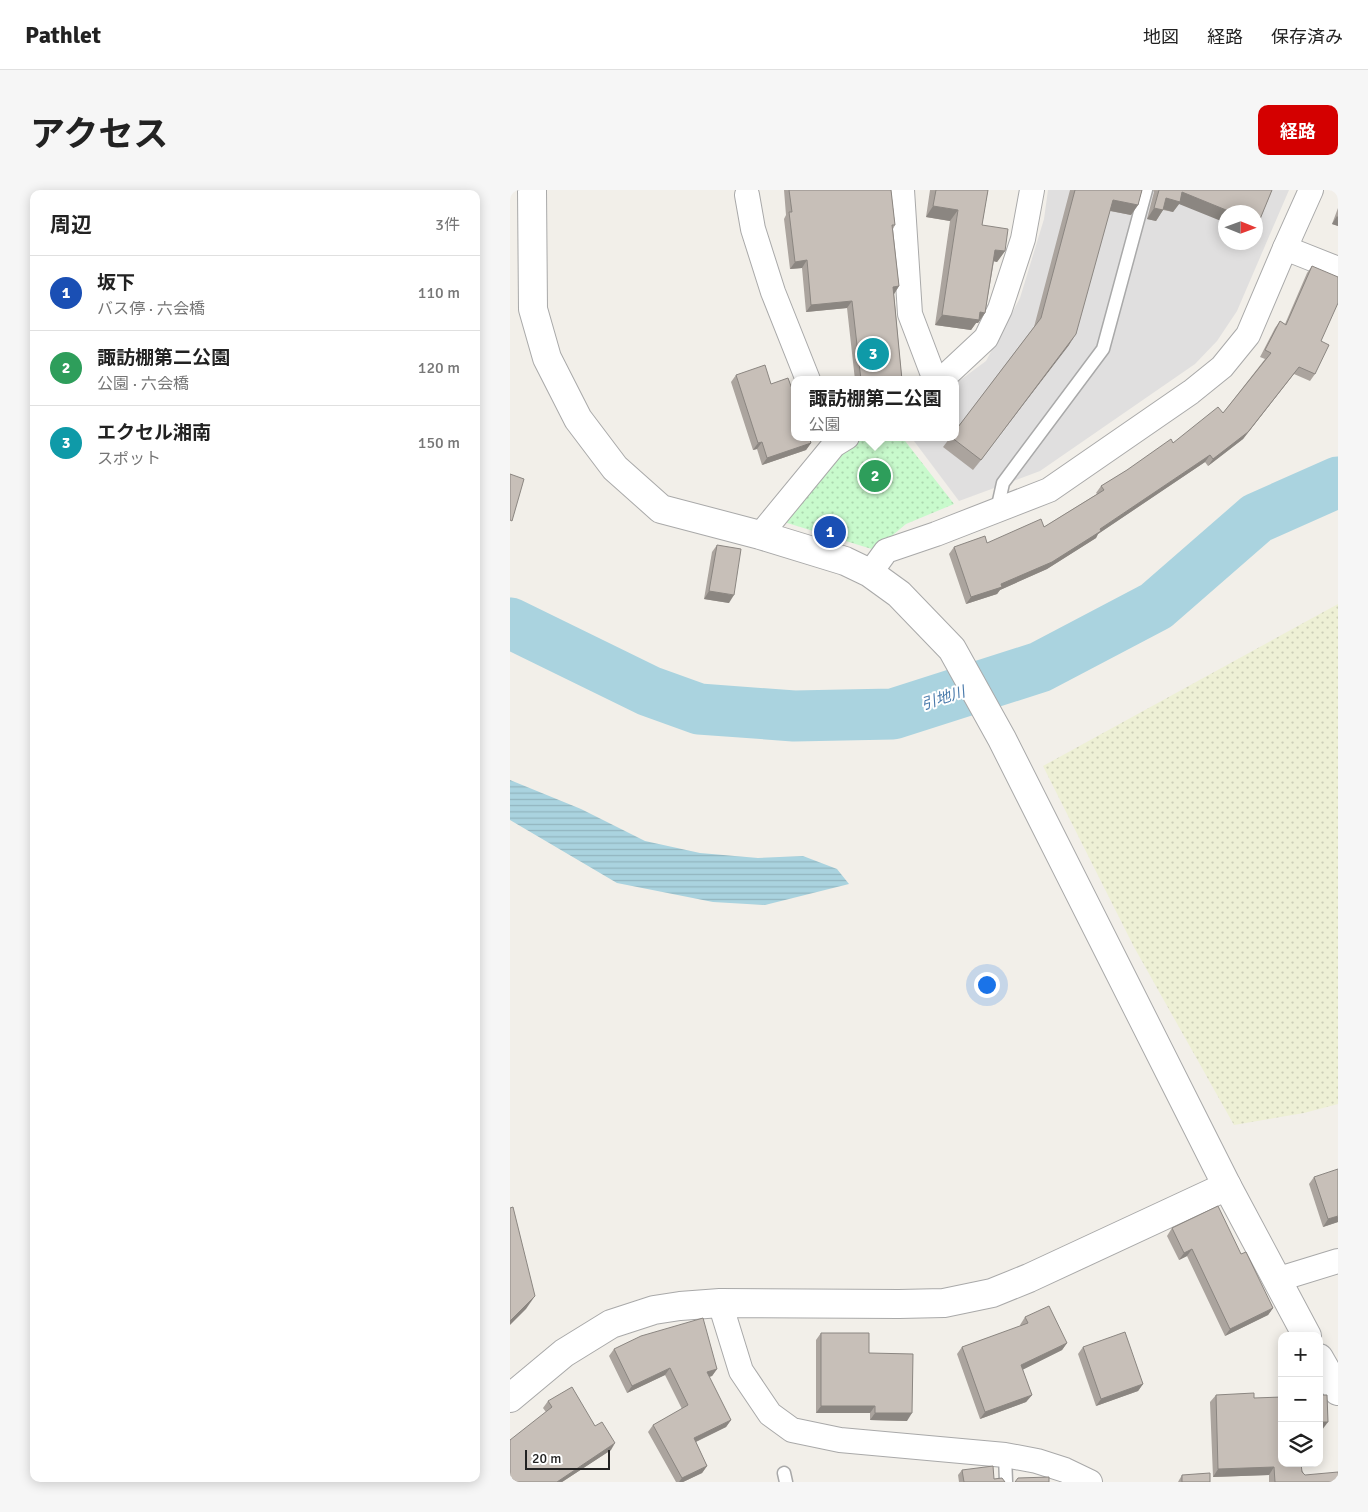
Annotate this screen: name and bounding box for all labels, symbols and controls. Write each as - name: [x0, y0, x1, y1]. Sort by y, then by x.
- text: Pathlet: [25, 20, 101, 50]
- text: 地図: [1143, 26, 1179, 48]
- text: 経路: [1207, 26, 1243, 48]
- text: 保存済み: [1271, 26, 1343, 48]
- button: 経路: [1258, 105, 1338, 155]
- text: アクセス: [30, 113, 168, 156]
- north arrow: [1218, 205, 1263, 250]
- text: 周辺: [50, 212, 92, 238]
- text: 3件: [435, 215, 460, 235]
- text: 坂下: [97, 271, 135, 295]
- text: 1: [62, 283, 70, 303]
- text: 110 m: [418, 283, 460, 303]
- text: バス停 · 六会橋: [97, 299, 205, 319]
- pin: 3: [857, 335, 889, 373]
- text: 諏訪棚第二公園: [97, 346, 230, 370]
- text: 2: [62, 358, 70, 378]
- text: 120 m: [418, 358, 460, 378]
- text: 公園 · 六会橋: [97, 374, 189, 394]
- popup: [791, 376, 959, 441]
- text: 諏訪棚第二公園: [808, 387, 942, 411]
- text: 公園: [808, 415, 841, 435]
- text: エクセル湘南: [97, 421, 211, 445]
- text: 3: [62, 433, 70, 453]
- text: 150 m: [418, 433, 460, 453]
- text: スポット: [97, 449, 161, 469]
- pin: 2: [859, 457, 891, 495]
- pin: 1: [814, 513, 846, 551]
- water label: 引地川: [919, 682, 969, 714]
- your location: [974, 972, 1000, 998]
- map controls: [1278, 1332, 1323, 1467]
- button: +: [1278, 1332, 1323, 1377]
- button: −: [1278, 1377, 1323, 1422]
- button: layers: [1278, 1422, 1323, 1467]
- scale bar: [525, 1447, 610, 1470]
- text: 20 m: [532, 1450, 561, 1467]

